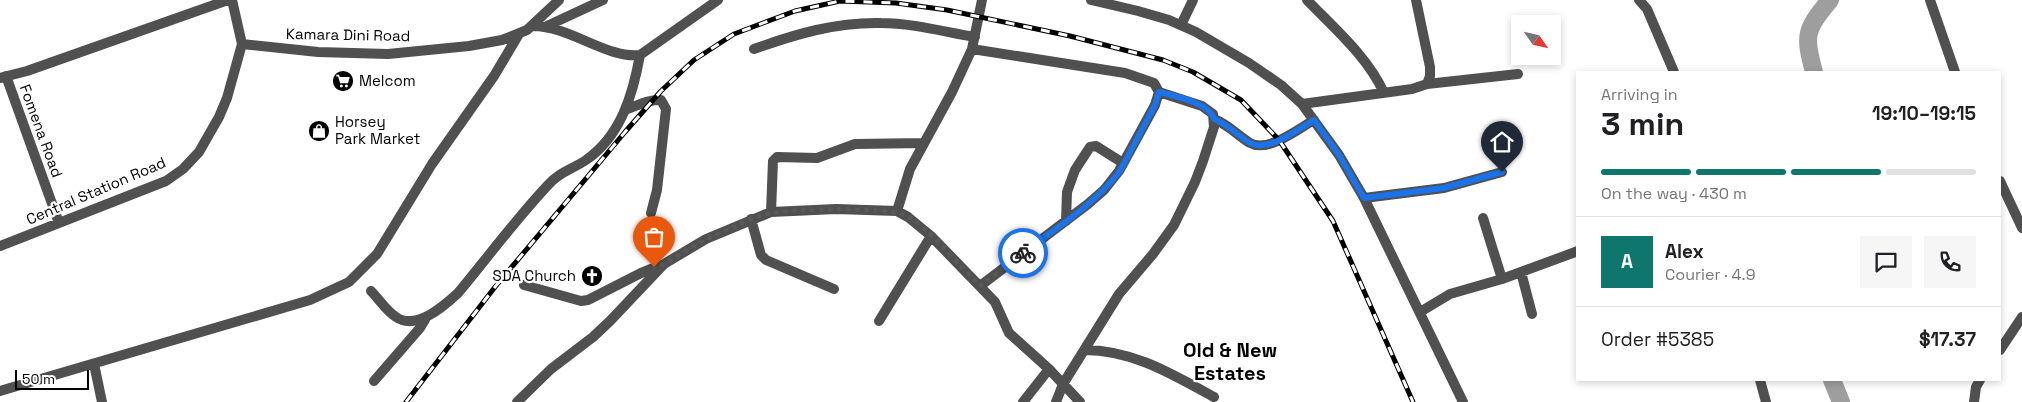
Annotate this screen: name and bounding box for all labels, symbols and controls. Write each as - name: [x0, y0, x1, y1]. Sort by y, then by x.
- north arrow: [1511, 15, 1561, 65]
- map controls: [1511, 15, 1561, 65]
- street label: Kamara Dini Road: [286, 24, 410, 45]
- supermarket icon: Melcom: [331, 69, 355, 93]
- place label: Melcom: [359, 71, 416, 90]
- street label: Fomena Road: [16, 82, 67, 180]
- text: Arriving in: [1601, 84, 1678, 105]
- text: 19:10–19:15: [1872, 101, 1976, 126]
- text: 3 min: [1601, 104, 1684, 144]
- place label: Horsey Park Market: [335, 112, 421, 148]
- shop icon: Horsey Park Market: [307, 119, 331, 143]
- pin: [1481, 121, 1523, 172]
- icon: home: [1488, 128, 1516, 156]
- street label: Central Station Road: [23, 153, 168, 229]
- text: On the way · 430 m: [1601, 183, 1747, 204]
- pin: [633, 216, 675, 267]
- icon: bag: [640, 223, 668, 251]
- courier: [998, 228, 1048, 278]
- button: chat: [1860, 236, 1912, 288]
- button: phone: [1924, 236, 1976, 288]
- icon: bike: [1009, 239, 1037, 267]
- text: Alex: [1665, 239, 1704, 264]
- text: A: [1621, 249, 1633, 274]
- church icon: SDA Church: [580, 264, 604, 288]
- text: Courier · 4.9: [1665, 264, 1755, 285]
- place label: SDA Church: [493, 266, 576, 285]
- text: Order #5385: [1601, 327, 1714, 352]
- text: $17.37: [1919, 327, 1976, 352]
- district label: Old & New Estates: [1183, 337, 1277, 386]
- scale bar: [15, 367, 89, 390]
- text: 50 m: [22, 370, 55, 388]

